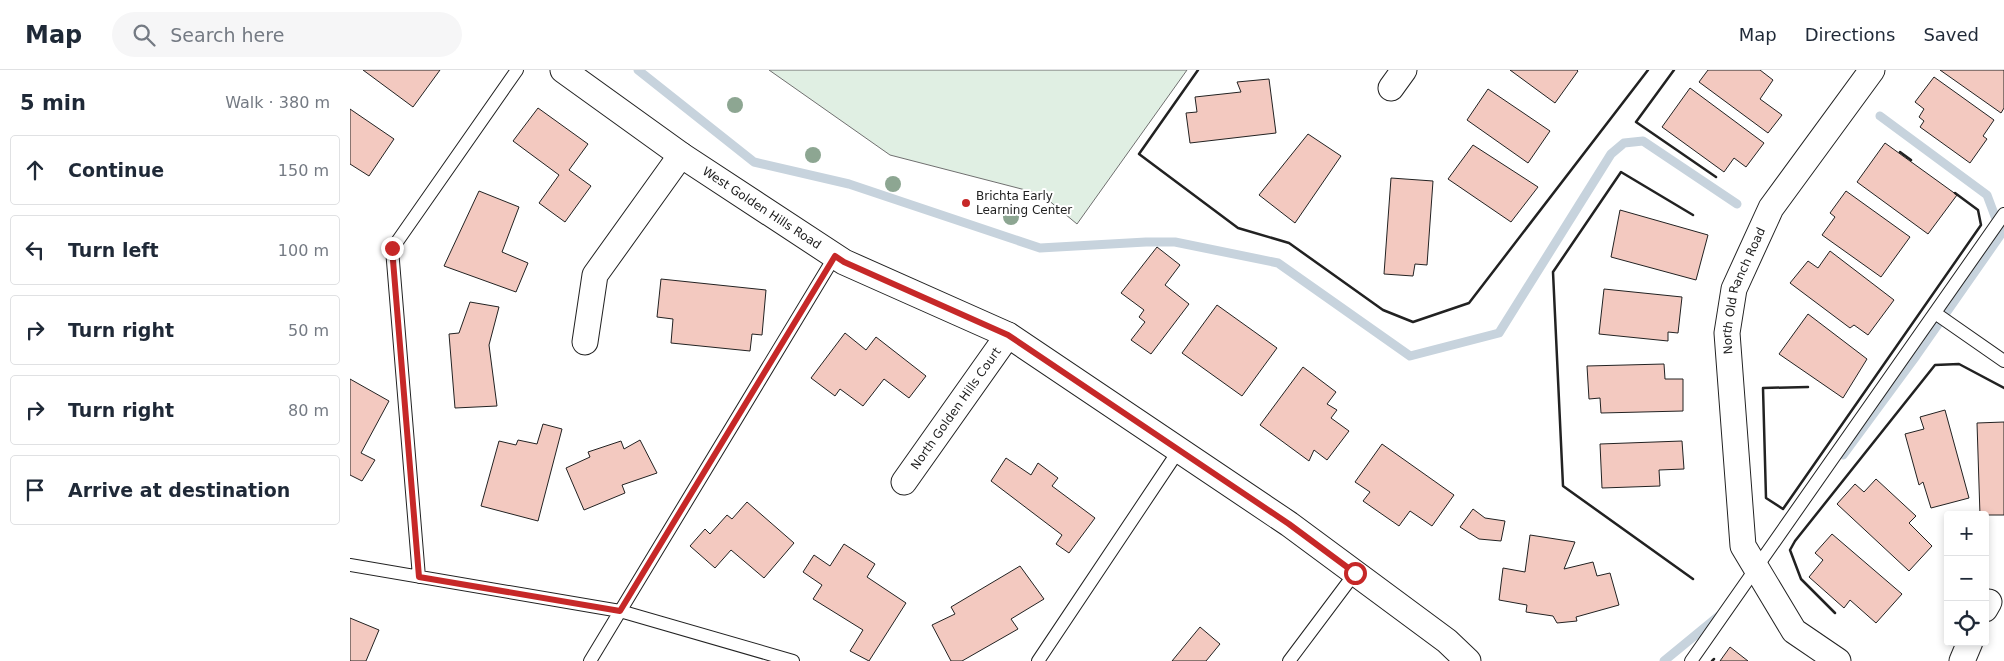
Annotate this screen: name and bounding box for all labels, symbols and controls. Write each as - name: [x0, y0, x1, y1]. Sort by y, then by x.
- search box: [112, 12, 462, 57]
- text: Map: [25, 21, 82, 49]
- icon: search: [130, 21, 158, 49]
- text: Search here: [170, 24, 284, 46]
- text: Map: [1739, 24, 1777, 45]
- text: Directions: [1805, 24, 1895, 45]
- text: Saved: [1923, 24, 1979, 45]
- text: 5 min: [20, 91, 86, 115]
- text: Walk · 380 m: [225, 93, 330, 112]
- icon: ahead: [21, 156, 49, 184]
- text: Continue: [68, 159, 164, 181]
- text: 150 m: [278, 161, 329, 180]
- street label: West Golden Hills Road: [700, 164, 824, 252]
- place label: Brichta Early Learning Center: [976, 189, 1072, 217]
- marker: Brichta Early Learning Center: [960, 197, 972, 209]
- street label: North Old Ranch Road: [1720, 225, 1768, 355]
- icon: left: [21, 236, 49, 264]
- route end: [381, 237, 404, 260]
- text: Turn left: [68, 239, 159, 261]
- text: 100 m: [278, 241, 329, 260]
- icon: right: [21, 316, 49, 344]
- text: Turn right: [68, 319, 174, 341]
- text: 50 m: [288, 321, 329, 340]
- street label: North Golden Hills Court: [908, 345, 1004, 472]
- icon: right: [21, 396, 49, 424]
- text: Turn right: [68, 399, 174, 421]
- text: 80 m: [288, 401, 329, 420]
- icon: arrive: [21, 476, 49, 504]
- text: Arrive at destination: [68, 479, 290, 501]
- map controls: [1944, 511, 1989, 646]
- button: +: [1944, 511, 1989, 556]
- button: −: [1944, 556, 1989, 601]
- route start: [1344, 562, 1367, 585]
- button: locate: [1944, 601, 1989, 646]

